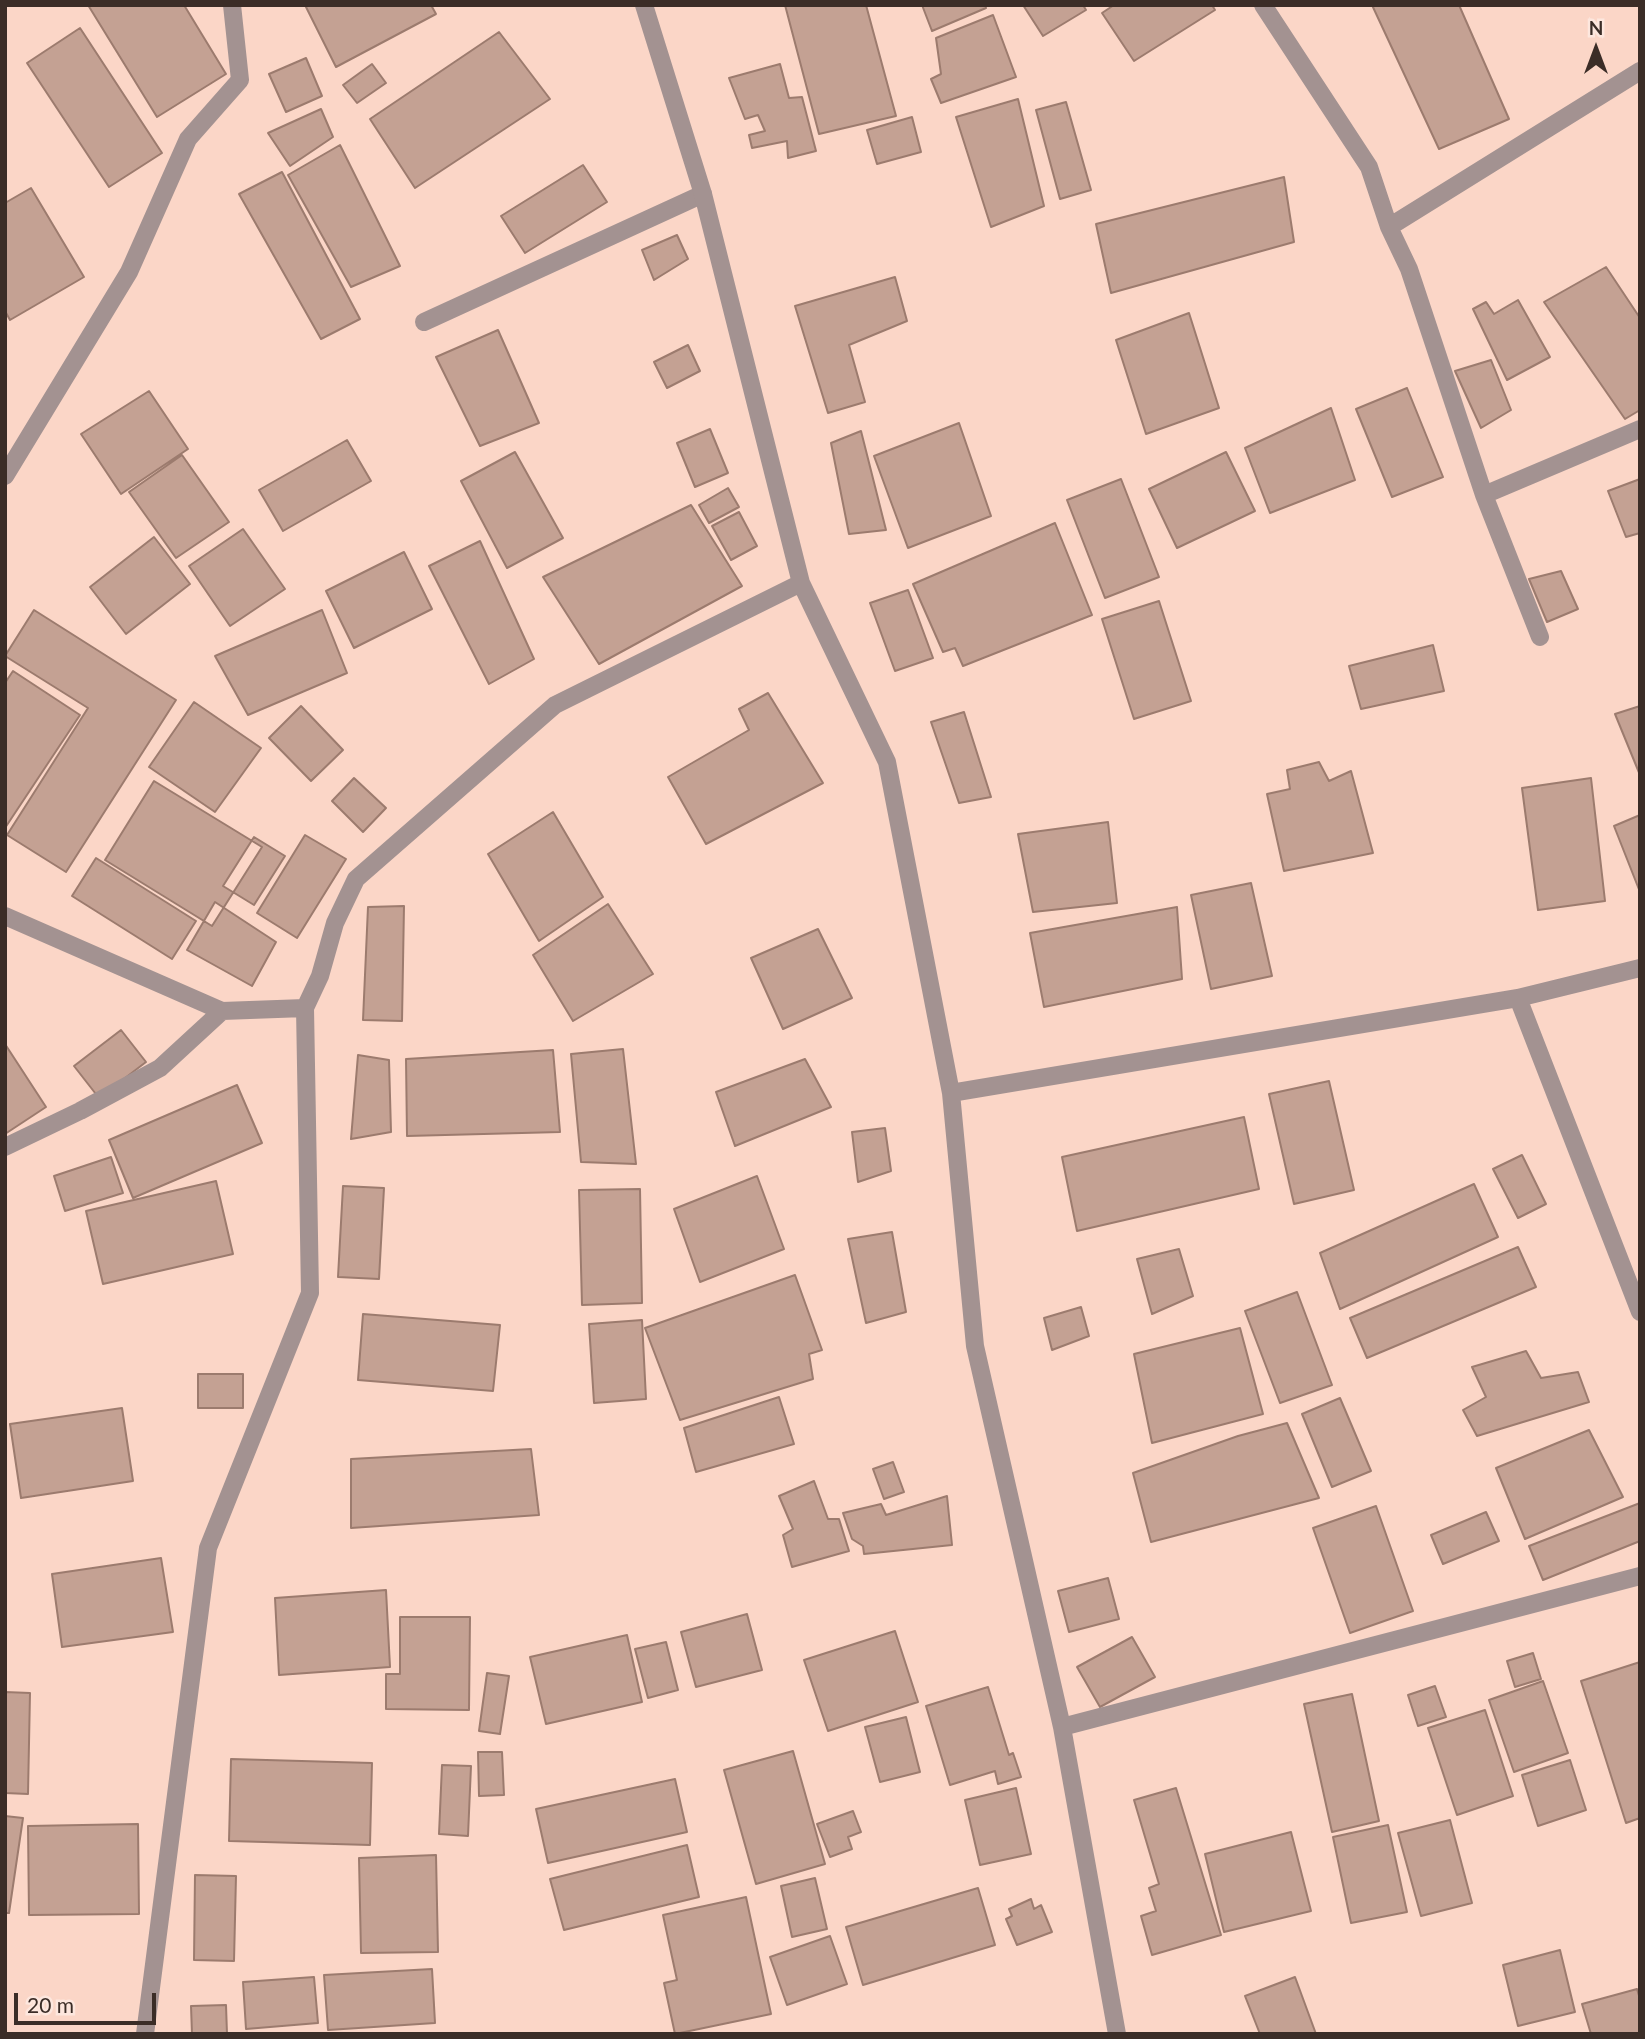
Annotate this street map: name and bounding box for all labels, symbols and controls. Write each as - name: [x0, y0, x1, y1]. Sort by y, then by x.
- north arrow: [1561, 14, 1631, 84]
- text: N: [1589, 16, 1603, 39]
- scale bar: [18, 1980, 159, 2024]
- text: 20 m: [27, 1992, 74, 2017]

